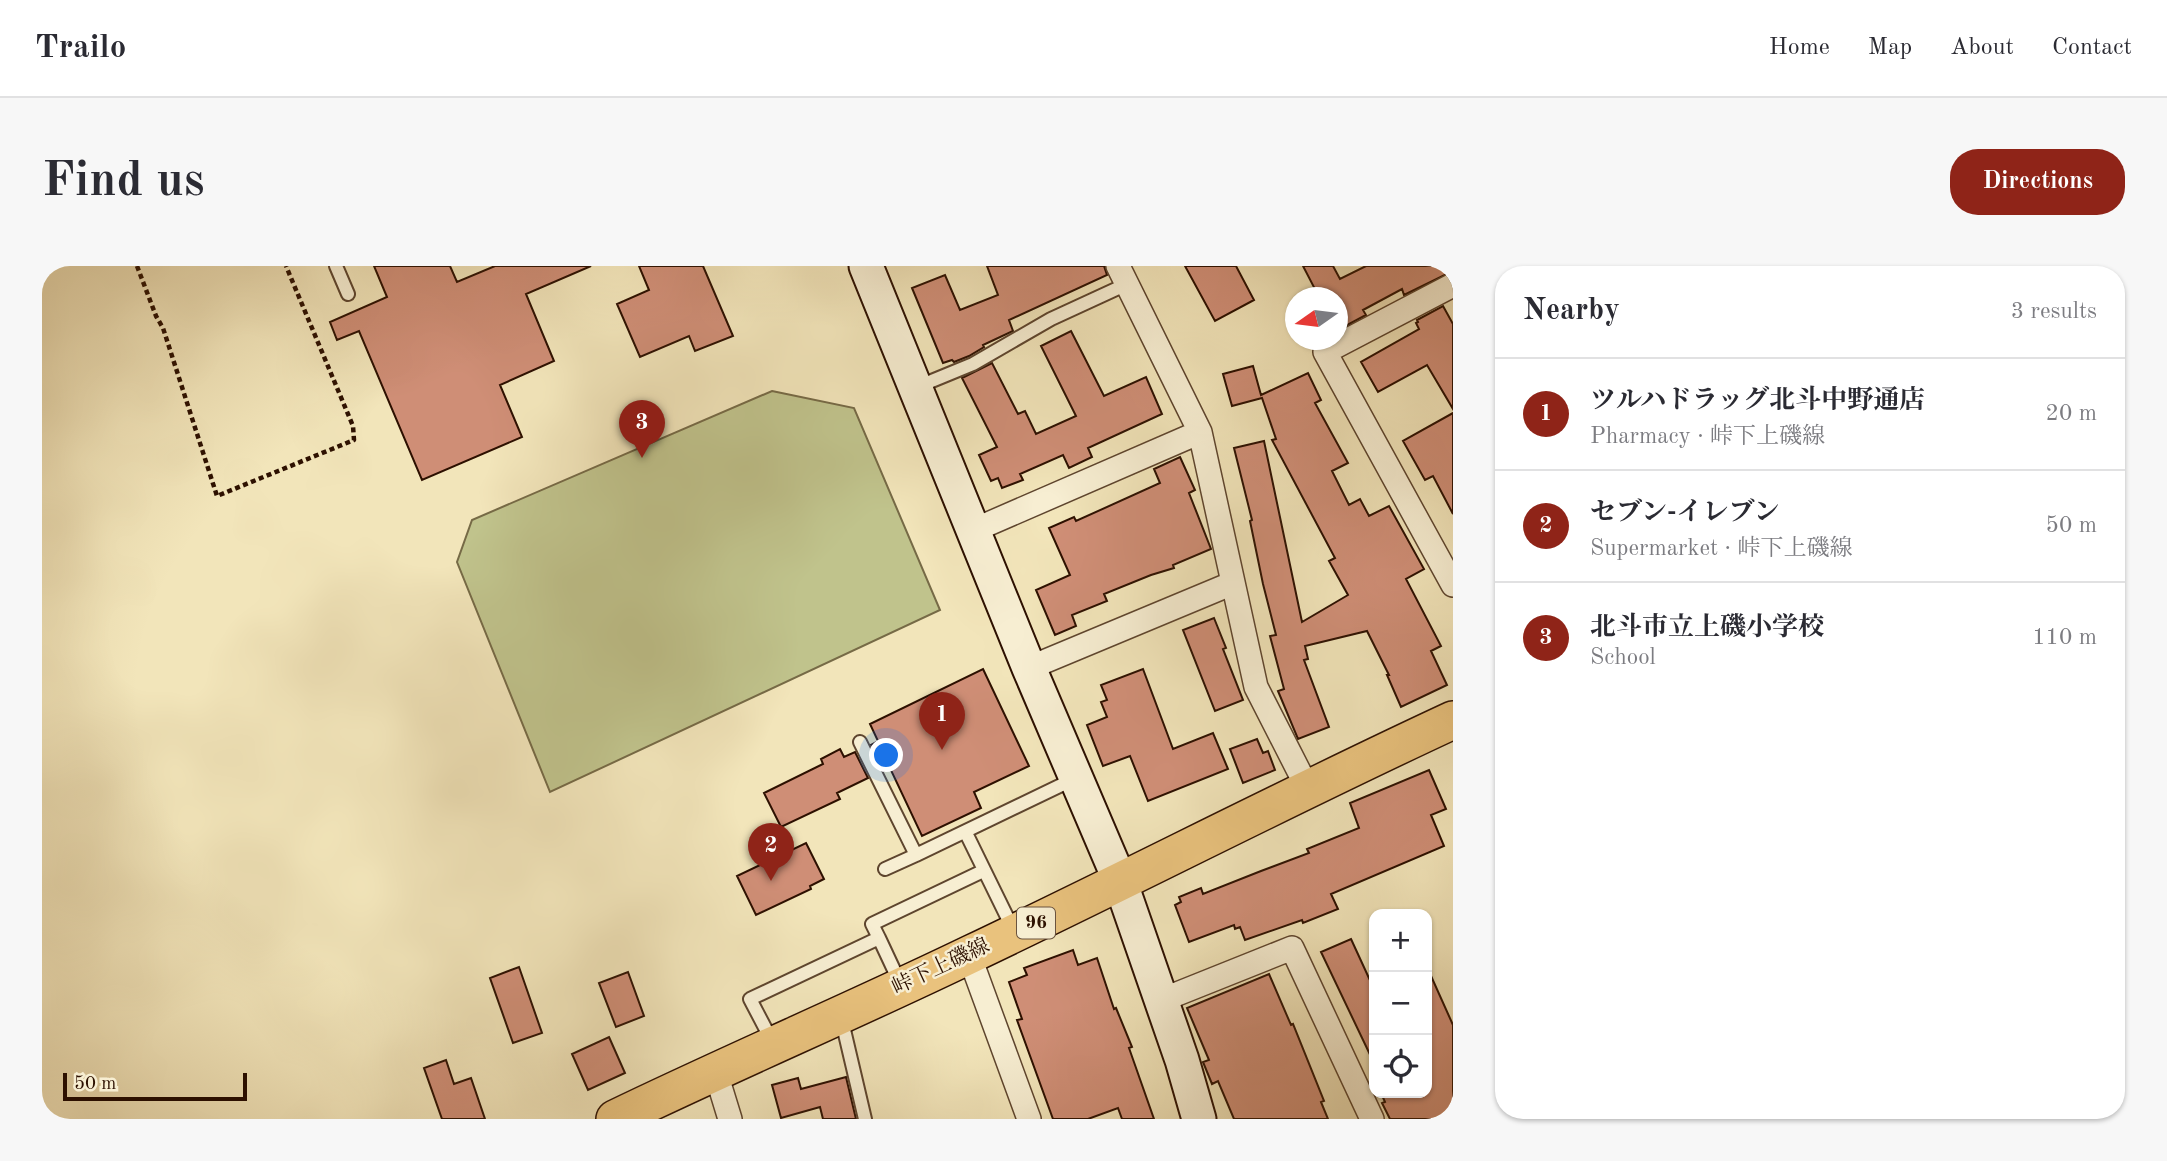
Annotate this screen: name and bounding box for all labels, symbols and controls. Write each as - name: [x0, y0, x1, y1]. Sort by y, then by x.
- text: Trailo: [35, 32, 126, 65]
- text: Home: [1769, 36, 1830, 60]
- text: Map: [1868, 36, 1912, 60]
- text: About: [1950, 36, 2014, 60]
- text: Contact: [2052, 36, 2132, 60]
- button: Directions: [1950, 149, 2125, 215]
- text: Find us: [42, 158, 205, 207]
- north arrow: [1285, 287, 1348, 350]
- text: Nearby: [1523, 296, 1620, 326]
- text: 3 results: [2011, 300, 2097, 323]
- text: ツルハドラッグ北斗中野通店: [1590, 388, 1925, 414]
- pin: 3: [619, 400, 665, 458]
- text: 1: [1539, 402, 1553, 425]
- text: 20 m: [2046, 402, 2097, 425]
- text: Pharmacy · 峠下上磯線: [1590, 425, 1825, 448]
- text: セブン-イレブン: [1590, 500, 1780, 526]
- text: 2: [1539, 514, 1553, 537]
- text: 50 m: [2046, 514, 2097, 537]
- text: Supermarket · 峠下上磯線: [1590, 537, 1852, 560]
- text: 北斗市立上磯小学校: [1590, 615, 1824, 641]
- text: 3: [1539, 626, 1553, 649]
- text: 110 m: [2032, 626, 2097, 649]
- text: School: [1590, 646, 1656, 669]
- pin: 1: [919, 692, 965, 750]
- your location: [869, 738, 903, 772]
- pin: 2: [748, 823, 794, 881]
- road number: 96: [1017, 908, 1055, 938]
- map controls: [1369, 909, 1432, 1098]
- button: +: [1369, 909, 1432, 972]
- street label: 峠下上磯線: [888, 933, 993, 999]
- button: −: [1369, 972, 1432, 1035]
- button: locate: [1369, 1035, 1432, 1098]
- scale bar: [63, 1070, 247, 1102]
- text: 50 m: [74, 1075, 116, 1094]

